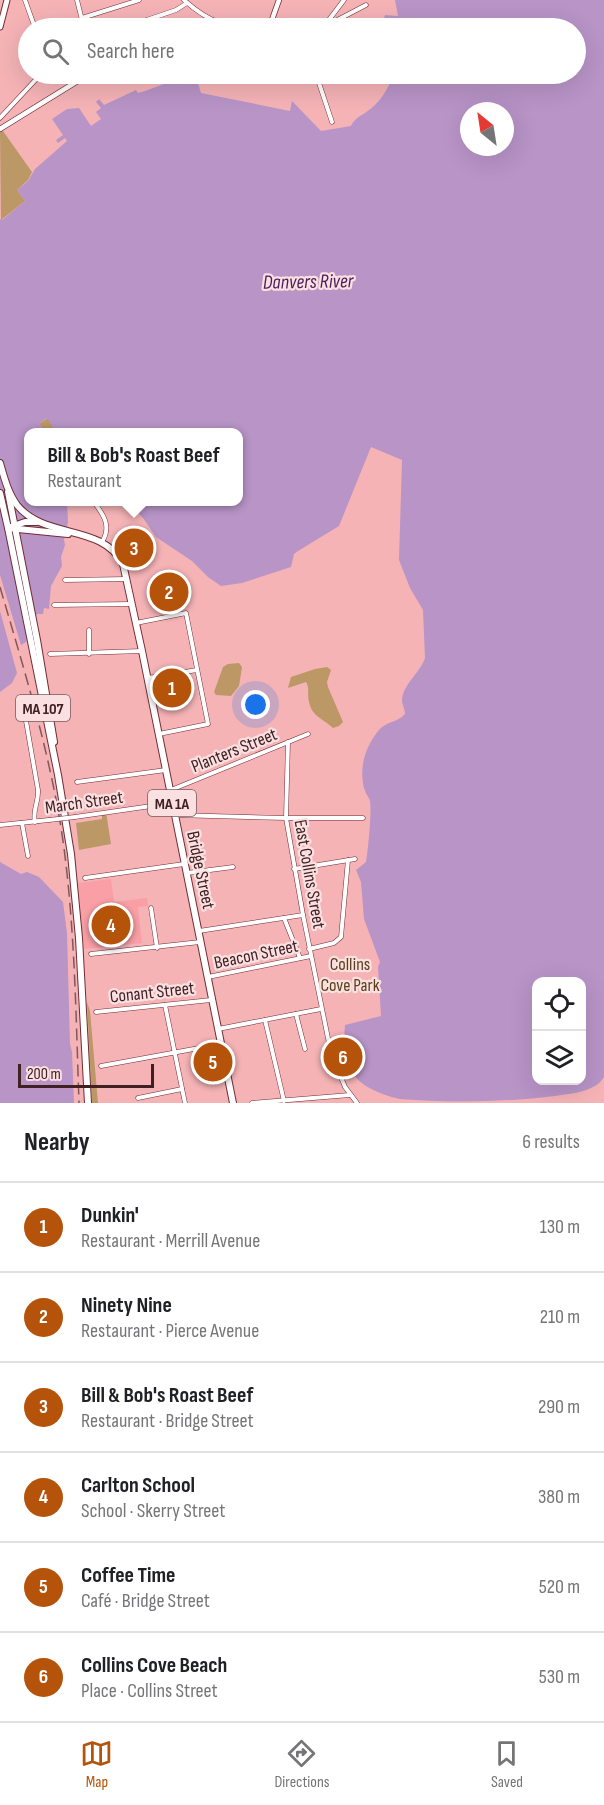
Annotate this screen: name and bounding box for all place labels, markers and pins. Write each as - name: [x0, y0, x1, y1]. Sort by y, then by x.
- pin: 3: [114, 526, 154, 570]
- pin: 2: [150, 570, 188, 614]
- pin: 1: [152, 666, 192, 710]
- pin: 4: [92, 902, 130, 948]
- pin: 6: [324, 1034, 362, 1080]
- pin: 5: [194, 1040, 232, 1084]

